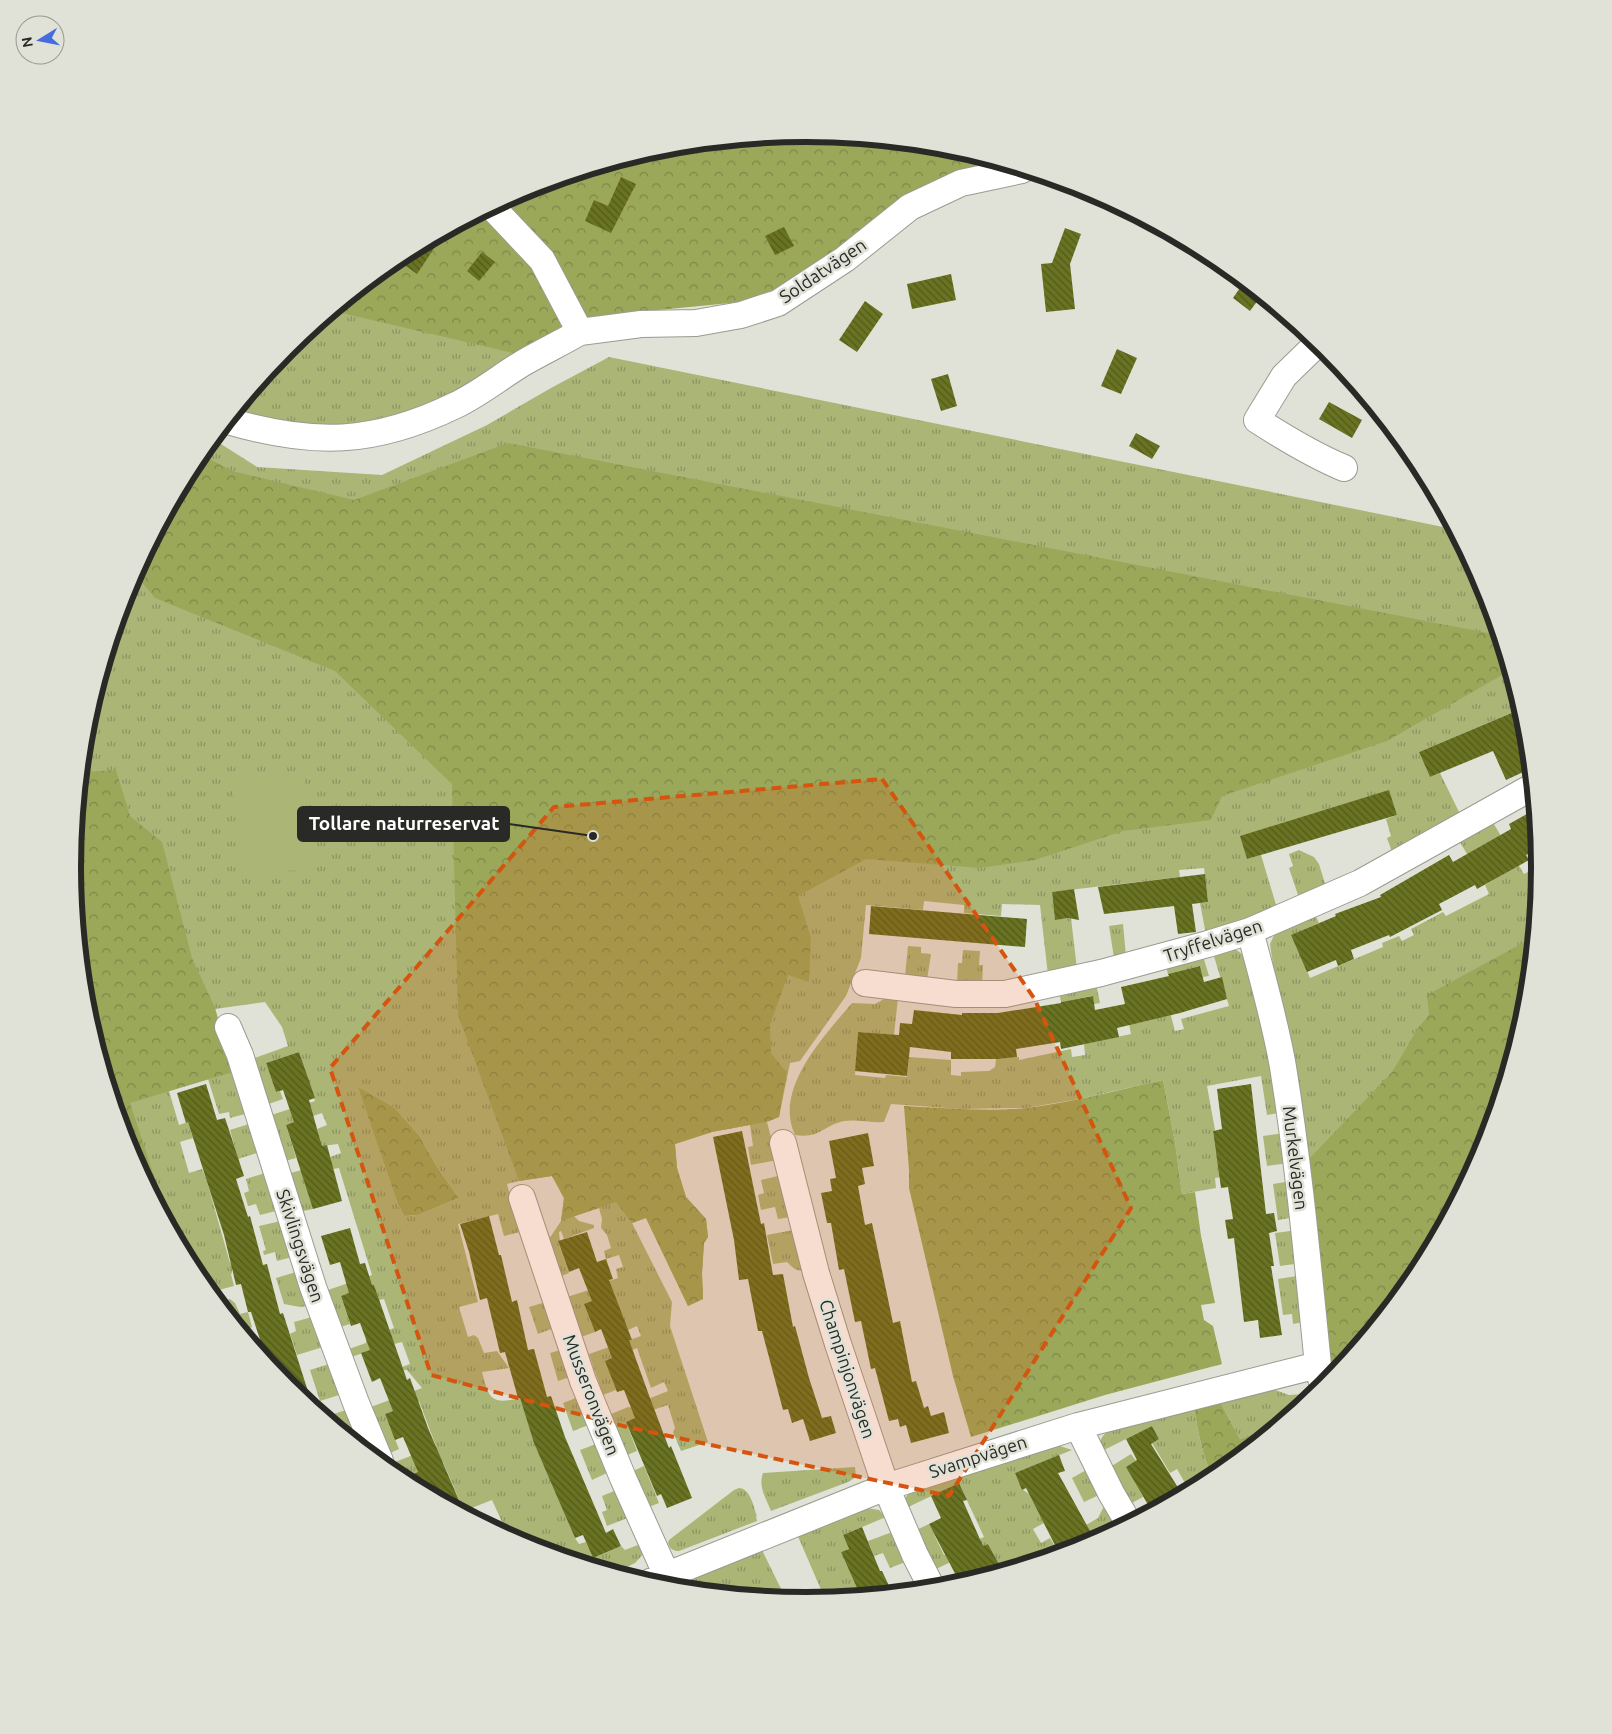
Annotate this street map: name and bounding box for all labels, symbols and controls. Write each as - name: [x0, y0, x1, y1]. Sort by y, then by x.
- north arrow: [15, 15, 65, 65]
- text: N: [18, 36, 36, 49]
- street label: Soldatvägen: [775, 234, 870, 306]
- callout: Tollare naturreservat: [298, 807, 509, 841]
- text: Tollare naturreservat: [309, 812, 499, 834]
- street label: Tryffelvägen: [1161, 915, 1264, 965]
- street label: Murkelvägen: [1280, 1105, 1312, 1211]
- street label: Skivlingsvägen: [273, 1187, 329, 1305]
- street label: Champinjonvägen: [816, 1297, 880, 1441]
- street label: Musseronvägen: [560, 1331, 624, 1458]
- street label: Svampvägen: [926, 1431, 1029, 1481]

